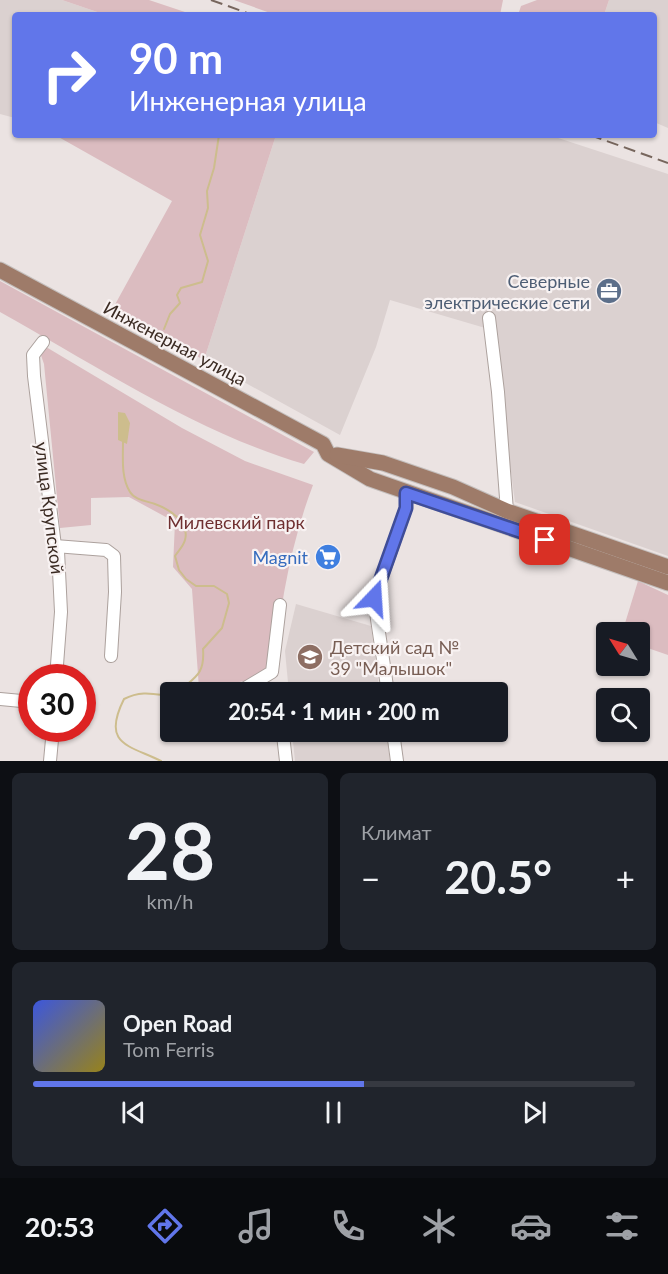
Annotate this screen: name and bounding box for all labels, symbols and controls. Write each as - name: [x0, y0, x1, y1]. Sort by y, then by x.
- text: 90 m: [129, 33, 223, 83]
- icon: right: [30, 36, 108, 114]
- text: Инженерная улица: [129, 84, 367, 117]
- place label: Северные электрические сети: [424, 270, 590, 313]
- office icon: Северные электрические сети: [594, 276, 624, 306]
- street label: Инженерная улица: [100, 296, 250, 390]
- street label: улица Крупской: [31, 441, 69, 575]
- park label: Милевский парк: [167, 511, 305, 533]
- pin: [519, 514, 570, 565]
- icon: arrive: [528, 523, 561, 556]
- supermarket icon: Magnit: [313, 542, 343, 572]
- place label: Magnit: [252, 546, 309, 568]
- position arrow: [342, 566, 406, 630]
- north arrow: [596, 622, 650, 676]
- map controls: [596, 622, 650, 742]
- place label: Детский сад № 39 "Малышок": [330, 636, 459, 679]
- school or university icon: Детский сад № 39 "Малышок": [295, 642, 325, 672]
- speed limit sign: 30: [18, 664, 96, 742]
- button: search: [596, 688, 650, 742]
- text: 20:54 · 1 мин · 200 m: [228, 698, 440, 725]
- text: 28: [125, 803, 215, 897]
- text: Климат: [361, 820, 432, 844]
- text: 20.5°: [444, 850, 552, 904]
- text: −: [361, 858, 380, 898]
- text: +: [616, 858, 635, 898]
- text: km/h: [147, 889, 193, 913]
- text: Open Road: [123, 1010, 232, 1037]
- text: Tom Ferris: [123, 1037, 214, 1061]
- icon: previous: [117, 1096, 150, 1129]
- icon: pause: [317, 1096, 350, 1129]
- icon: next: [518, 1096, 551, 1129]
- icon: directions: [144, 1205, 186, 1247]
- icon: music: [235, 1205, 277, 1247]
- icon: phone: [327, 1205, 369, 1247]
- icon: climate: [418, 1205, 460, 1247]
- icon: car: [510, 1205, 552, 1247]
- icon: filters: [601, 1205, 643, 1247]
- text: 20:53: [25, 1210, 94, 1243]

